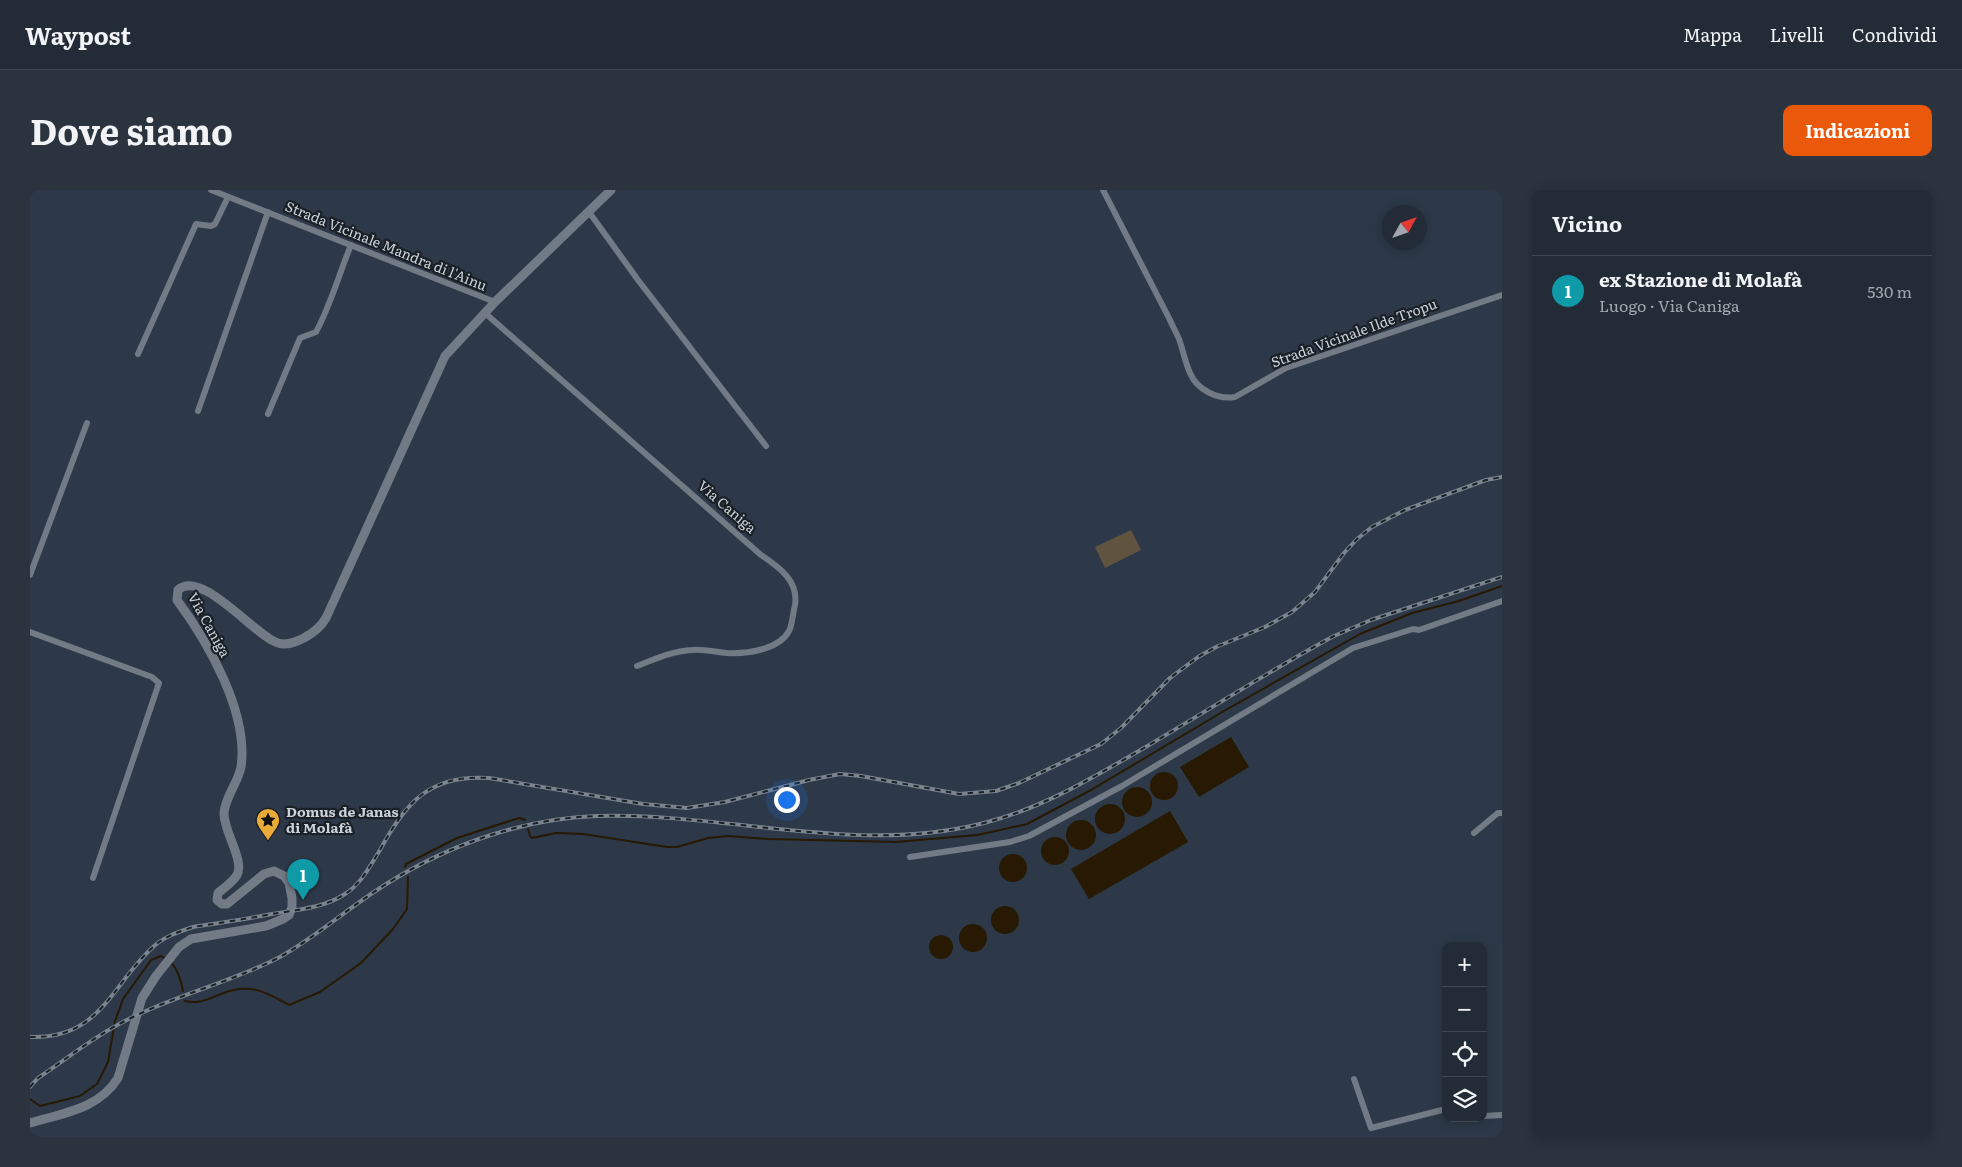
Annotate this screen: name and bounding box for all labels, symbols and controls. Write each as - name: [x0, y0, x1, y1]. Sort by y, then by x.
- text: Waypost: [25, 17, 131, 52]
- text: Mappa: [1683, 21, 1742, 48]
- text: Livelli: [1770, 21, 1824, 48]
- text: Condividi: [1852, 21, 1937, 48]
- text: Dove siamo: [30, 104, 233, 156]
- button: Indicazioni: [1783, 105, 1932, 156]
- street label: Strada Vicinale Mandra di l'Ainu: [283, 195, 490, 295]
- north arrow: [1382, 205, 1427, 250]
- text: Vicino: [1552, 207, 1622, 238]
- text: ex Stazione di Molafà: [1599, 265, 1802, 293]
- text: 1: [1565, 279, 1571, 303]
- text: 530 m: [1867, 279, 1912, 303]
- street label: Strada Vicinale Ilde Tropu: [1268, 293, 1440, 371]
- text: Luogo · Via Caniga: [1599, 293, 1740, 317]
- street label: Via Caniga: [694, 475, 761, 537]
- street label: Via Caniga: [184, 588, 236, 661]
- your location: [774, 787, 800, 813]
- place label: Domus de Janas di Molafà: [286, 801, 399, 837]
- place icon: Domus de Janas di Molafà: [255, 807, 281, 841]
- pin: 1: [287, 859, 319, 900]
- map controls: [1442, 942, 1487, 1122]
- button: +: [1442, 942, 1487, 987]
- button: −: [1442, 987, 1487, 1032]
- button: locate: [1442, 1032, 1487, 1077]
- button: layers: [1442, 1077, 1487, 1122]

